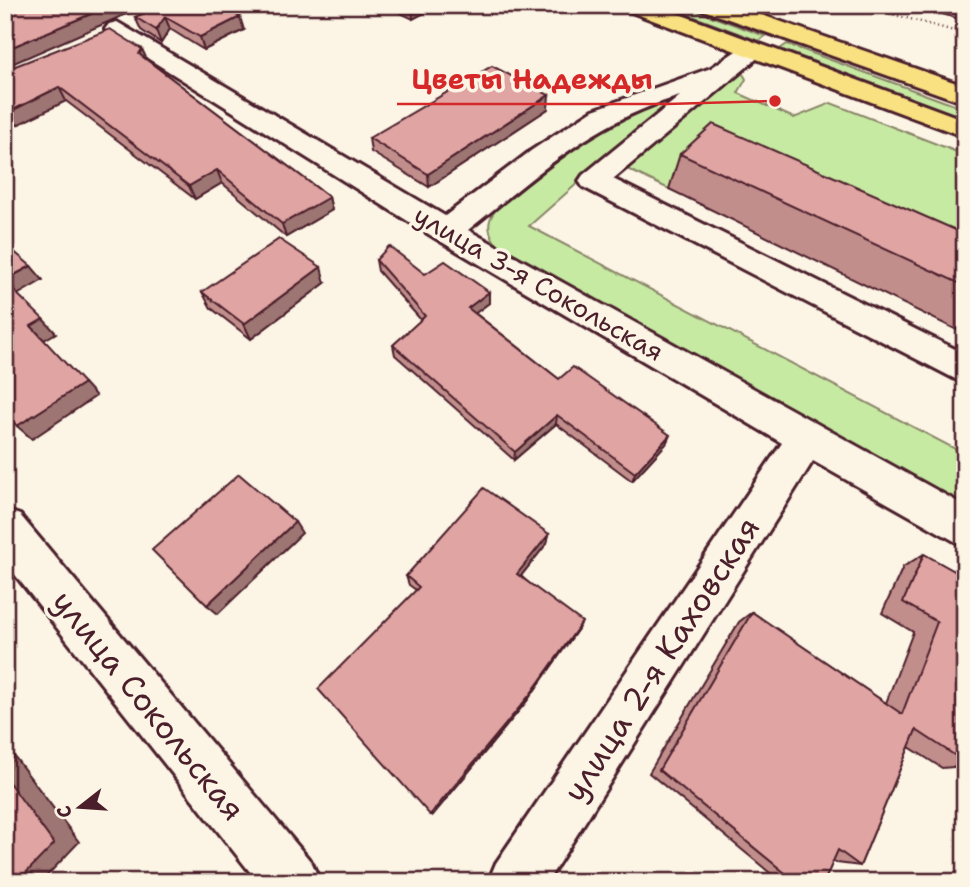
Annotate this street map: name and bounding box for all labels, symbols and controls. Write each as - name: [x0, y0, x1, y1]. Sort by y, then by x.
- callout: Цветы Надежды: [397, 55, 667, 104]
- text: Цветы Надежды: [411, 60, 653, 98]
- street label: улица 3-я Сокольская: [408, 197, 670, 369]
- street label: улица 2-я Каховская: [553, 508, 769, 810]
- street label: улица Сокольская: [45, 582, 253, 828]
- north arrow: [46, 772, 116, 842]

